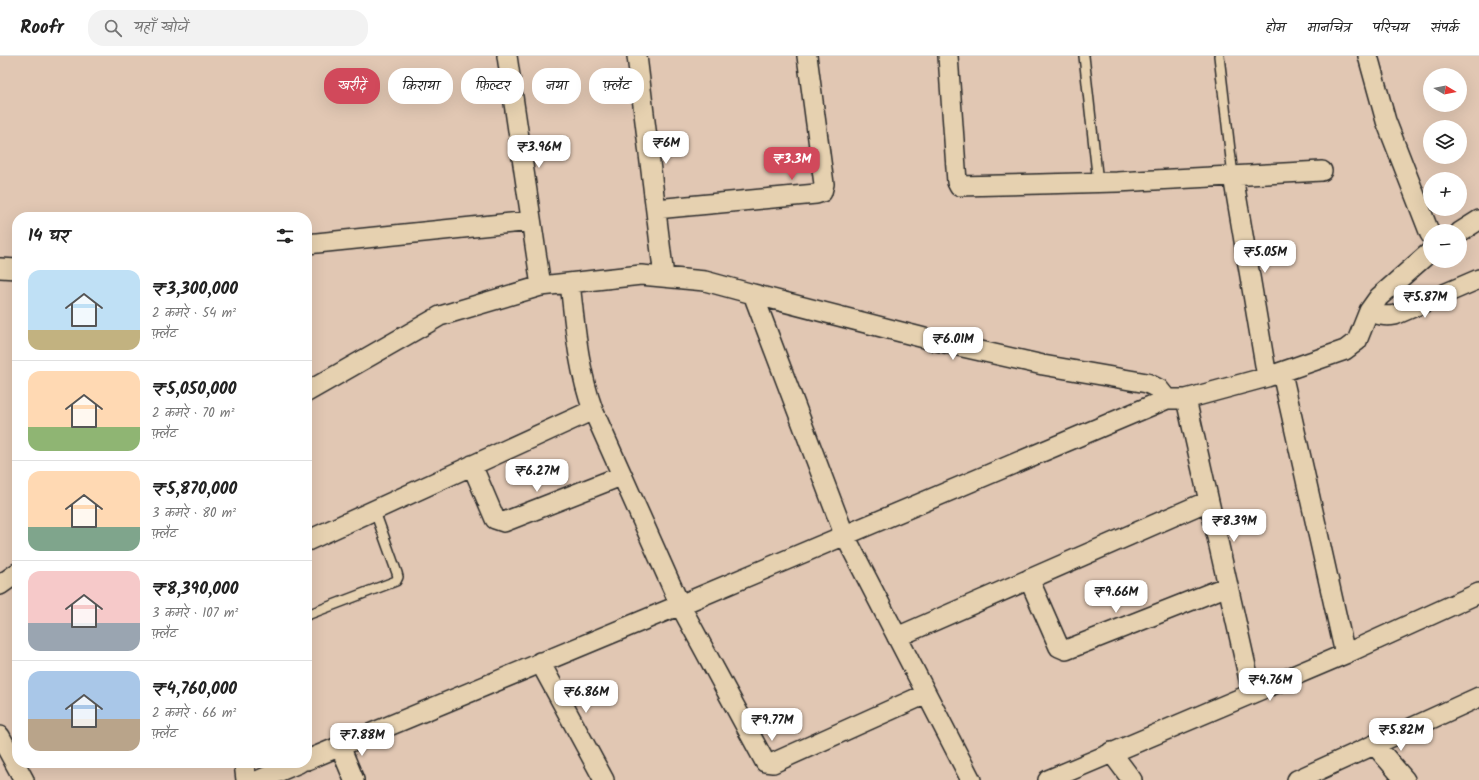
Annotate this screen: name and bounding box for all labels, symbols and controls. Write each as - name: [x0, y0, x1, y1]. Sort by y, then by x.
- search box: [88, 10, 368, 46]
- text: Roofr: [20, 13, 64, 43]
- text: यहाँ खोजें: [134, 16, 188, 40]
- icon: search: [102, 17, 124, 39]
- text: होम: [1266, 17, 1285, 39]
- text: मानचित्र: [1307, 17, 1351, 39]
- text: परिचय: [1373, 17, 1409, 39]
- text: संपर्क: [1431, 17, 1459, 39]
- chip: खरीदें: [324, 68, 380, 104]
- chip: किराया: [388, 68, 453, 104]
- chip: फ़िल्टर: [461, 68, 524, 104]
- chip: नया: [532, 68, 581, 104]
- chip: फ़्लैट: [589, 68, 644, 104]
- north arrow: [1423, 68, 1467, 112]
- map controls: [1423, 68, 1467, 268]
- button: layers: [1423, 120, 1467, 164]
- pin: ₹6M: [647, 131, 685, 165]
- text: ₹6M: [652, 133, 680, 154]
- pin: ₹3.96M: [506, 135, 572, 169]
- text: ₹3.96M: [517, 137, 561, 158]
- pin: ₹3.3M: [764, 147, 820, 181]
- text: ₹3.3M: [773, 149, 811, 170]
- button: +: [1423, 172, 1467, 216]
- text: 14 घर: [28, 223, 69, 250]
- button: −: [1423, 224, 1467, 268]
- icon: filters: [274, 225, 296, 247]
- pin: ₹5.05M: [1232, 240, 1298, 274]
- text: ₹5.05M: [1243, 242, 1287, 263]
- text: ₹3,300,000: [152, 276, 238, 303]
- pin: ₹5.87M: [1392, 285, 1458, 319]
- icon: home: [60, 286, 108, 334]
- text: ₹5.87M: [1403, 287, 1447, 308]
- text: 2 कमरे · 54 m²: [152, 303, 236, 324]
- text: फ़्लैट: [152, 324, 177, 345]
- pin: ₹6.01M: [920, 327, 986, 361]
- text: ₹6.01M: [932, 329, 974, 350]
- text: ₹5,050,000: [152, 376, 237, 403]
- icon: home: [60, 387, 108, 435]
- text: 2 कमरे · 70 m²: [152, 403, 234, 424]
- text: फ़्लैट: [152, 424, 177, 445]
- pin: ₹6.27M: [504, 459, 570, 493]
- text: ₹6.27M: [515, 461, 559, 482]
- text: ₹5,870,000: [152, 476, 237, 503]
- icon: home: [60, 487, 108, 535]
- text: 3 कमरे · 80 m²: [152, 503, 236, 524]
- pin: ₹8.39M: [1201, 509, 1267, 543]
- text: ₹8.39M: [1211, 511, 1257, 532]
- text: फ़्लैट: [152, 524, 177, 545]
- text: ₹8,390,000: [152, 576, 239, 603]
- pin: ₹9.66M: [1083, 580, 1149, 614]
- text: ₹9.66M: [1094, 582, 1138, 603]
- icon: home: [60, 587, 108, 635]
- text: 3 कमरे · 107 m²: [152, 603, 238, 624]
- text: फ़्लैट: [152, 624, 177, 645]
- pin: ₹4.76M: [1237, 668, 1303, 702]
- text: ₹4.76M: [1248, 670, 1292, 691]
- text: ₹4,760,000: [152, 676, 237, 703]
- pin: ₹6.86M: [553, 680, 619, 714]
- text: ₹6.86M: [563, 682, 609, 703]
- icon: home: [60, 687, 108, 735]
- text: 2 कमरे · 66 m²: [152, 703, 236, 724]
- pin: ₹9.77M: [739, 708, 805, 742]
- text: ₹9.77M: [750, 710, 794, 731]
- pin: ₹5.82M: [1368, 718, 1434, 752]
- text: ₹5.82M: [1378, 720, 1424, 741]
- pin: ₹7.88M: [329, 723, 395, 757]
- text: फ़्लैट: [152, 724, 177, 745]
- text: ₹7.88M: [339, 725, 385, 746]

